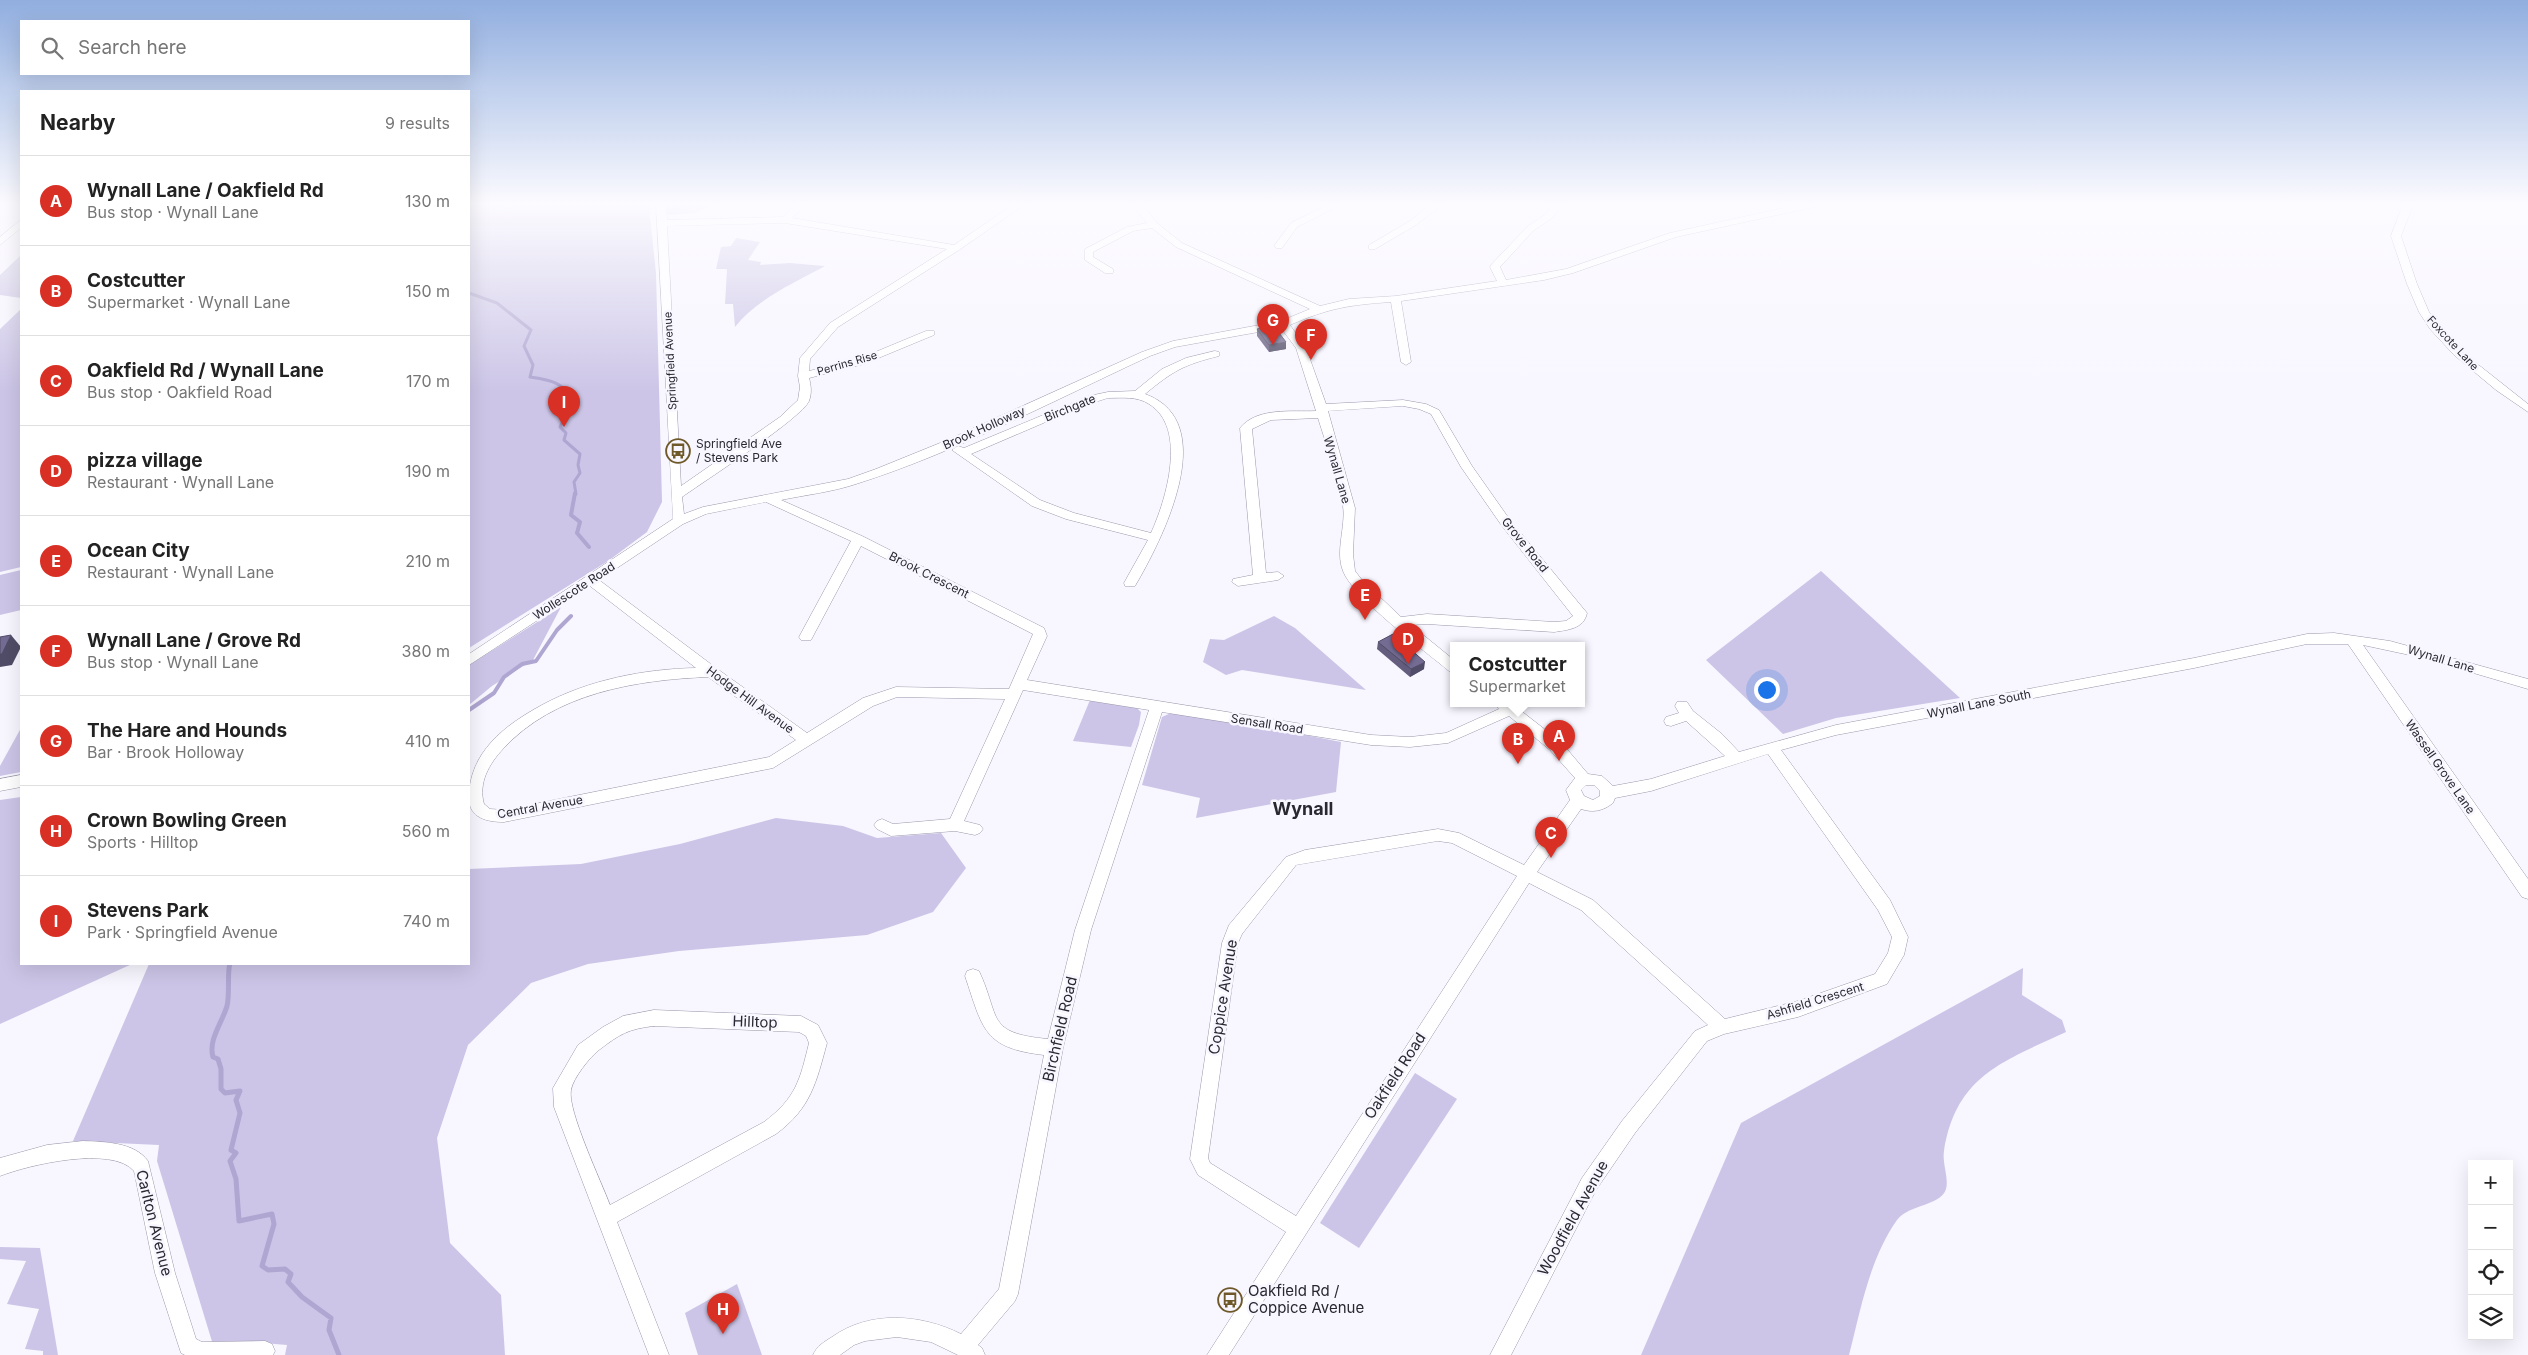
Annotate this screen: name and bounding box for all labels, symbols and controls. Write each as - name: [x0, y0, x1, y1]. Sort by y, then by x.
- search box: [20, 20, 470, 75]
- icon: search: [38, 34, 66, 62]
- text: Search here: [78, 36, 187, 59]
- text: Nearby: [40, 110, 115, 135]
- text: 9 results: [385, 113, 450, 133]
- text: Wynall Lane / Oakfield Rd: [87, 179, 324, 202]
- text: A: [50, 191, 62, 211]
- text: 130 m: [405, 191, 450, 211]
- text: Bus stop · Wynall Lane: [87, 202, 259, 222]
- text: Costcutter: [87, 269, 185, 292]
- text: B: [51, 281, 61, 301]
- text: 150 m: [405, 281, 450, 301]
- text: Supermarket · Wynall Lane: [87, 292, 290, 312]
- pin: G: [1257, 304, 1289, 345]
- street label: Springfield Avenue: [660, 312, 680, 410]
- street label: Foxcote Lane: [2424, 313, 2482, 373]
- pin: F: [1295, 319, 1327, 360]
- street label: Perrins Rise: [815, 348, 879, 378]
- text: Oakfield Rd / Wynall Lane: [87, 359, 324, 382]
- text: C: [50, 371, 62, 391]
- text: 170 m: [406, 371, 450, 391]
- text: Bus stop · Oakfield Road: [87, 382, 272, 402]
- pin: I: [548, 386, 580, 427]
- street label: Birchgate: [1042, 390, 1098, 425]
- street label: Brook Holloway: [940, 403, 1028, 452]
- street label: Wynall Lane: [1321, 435, 1354, 505]
- place label: Springfield Ave / Stevens Park: [696, 436, 782, 465]
- bus stop icon: Springfield Ave / Stevens Park: [665, 438, 691, 464]
- text: pizza village: [87, 449, 203, 472]
- text: D: [50, 461, 62, 481]
- text: 190 m: [405, 461, 450, 481]
- text: Restaurant · Wynall Lane: [87, 472, 274, 492]
- street label: Grove Road: [1499, 514, 1552, 575]
- text: Ocean City: [87, 539, 190, 562]
- street label: Brook Crescent: [887, 548, 972, 601]
- text: E: [51, 551, 61, 571]
- text: 210 m: [405, 551, 450, 571]
- street label: Wollescote Road: [530, 558, 618, 623]
- text: Restaurant · Wynall Lane: [87, 562, 274, 582]
- pin: E: [1349, 579, 1381, 620]
- pin: D: [1392, 623, 1424, 664]
- text: Wynall Lane / Grove Rd: [87, 629, 301, 652]
- text: F: [51, 641, 61, 661]
- text: 380 m: [402, 641, 450, 661]
- street label: Wynall Lane: [2406, 641, 2476, 676]
- popup: [1450, 642, 1585, 707]
- text: Bus stop · Wynall Lane: [87, 652, 259, 672]
- text: Costcutter: [1468, 653, 1567, 676]
- street label: Hodge Hill Avenue: [704, 663, 797, 736]
- text: Supermarket: [1468, 676, 1566, 696]
- your location: [1754, 677, 1780, 703]
- street label: Wynall Lane South: [1926, 686, 2032, 721]
- street label: Sensall Road: [1230, 710, 1304, 737]
- street label: Wassell Grove Lane: [2402, 717, 2479, 817]
- text: The Hare and Hounds: [87, 719, 287, 742]
- pin: A: [1543, 720, 1575, 761]
- pin: B: [1502, 723, 1534, 764]
- text: G: [50, 731, 62, 751]
- text: 410 m: [405, 731, 450, 751]
- text: Bar · Brook Holloway: [87, 742, 244, 762]
- street label: Central Avenue: [496, 792, 584, 821]
- district label: Wynall: [1273, 798, 1333, 819]
- text: Crown Bowling Green: [87, 809, 287, 832]
- pin: C: [1535, 817, 1567, 858]
- text: H: [50, 821, 62, 841]
- text: 560 m: [402, 821, 450, 841]
- text: Sports · Hilltop: [87, 832, 198, 852]
- text: Stevens Park: [87, 899, 209, 922]
- text: I: [54, 911, 58, 931]
- text: 740 m: [403, 911, 450, 931]
- text: Park · Springfield Avenue: [87, 922, 278, 942]
- street label: Coppice Avenue: [1204, 938, 1241, 1056]
- street label: Birchfield Road: [1038, 974, 1081, 1083]
- street label: Ashfield Crescent: [1764, 979, 1865, 1022]
- street label: Hilltop: [732, 1011, 778, 1032]
- street label: Oakfield Road: [1360, 1029, 1430, 1123]
- street label: Woodfield Avenue: [1533, 1157, 1612, 1279]
- map controls: [2468, 1160, 2513, 1340]
- button: +: [2468, 1160, 2513, 1205]
- street label: Carlton Avenue: [132, 1168, 177, 1278]
- button: −: [2468, 1205, 2513, 1250]
- button: locate: [2468, 1250, 2513, 1295]
- place label: Oakfield Rd / Coppice Avenue: [1248, 1281, 1364, 1317]
- bus stop icon: Oakfield Rd / Coppice Avenue: [1217, 1287, 1243, 1313]
- pin: H: [707, 1293, 739, 1334]
- button: layers: [2468, 1295, 2513, 1340]

